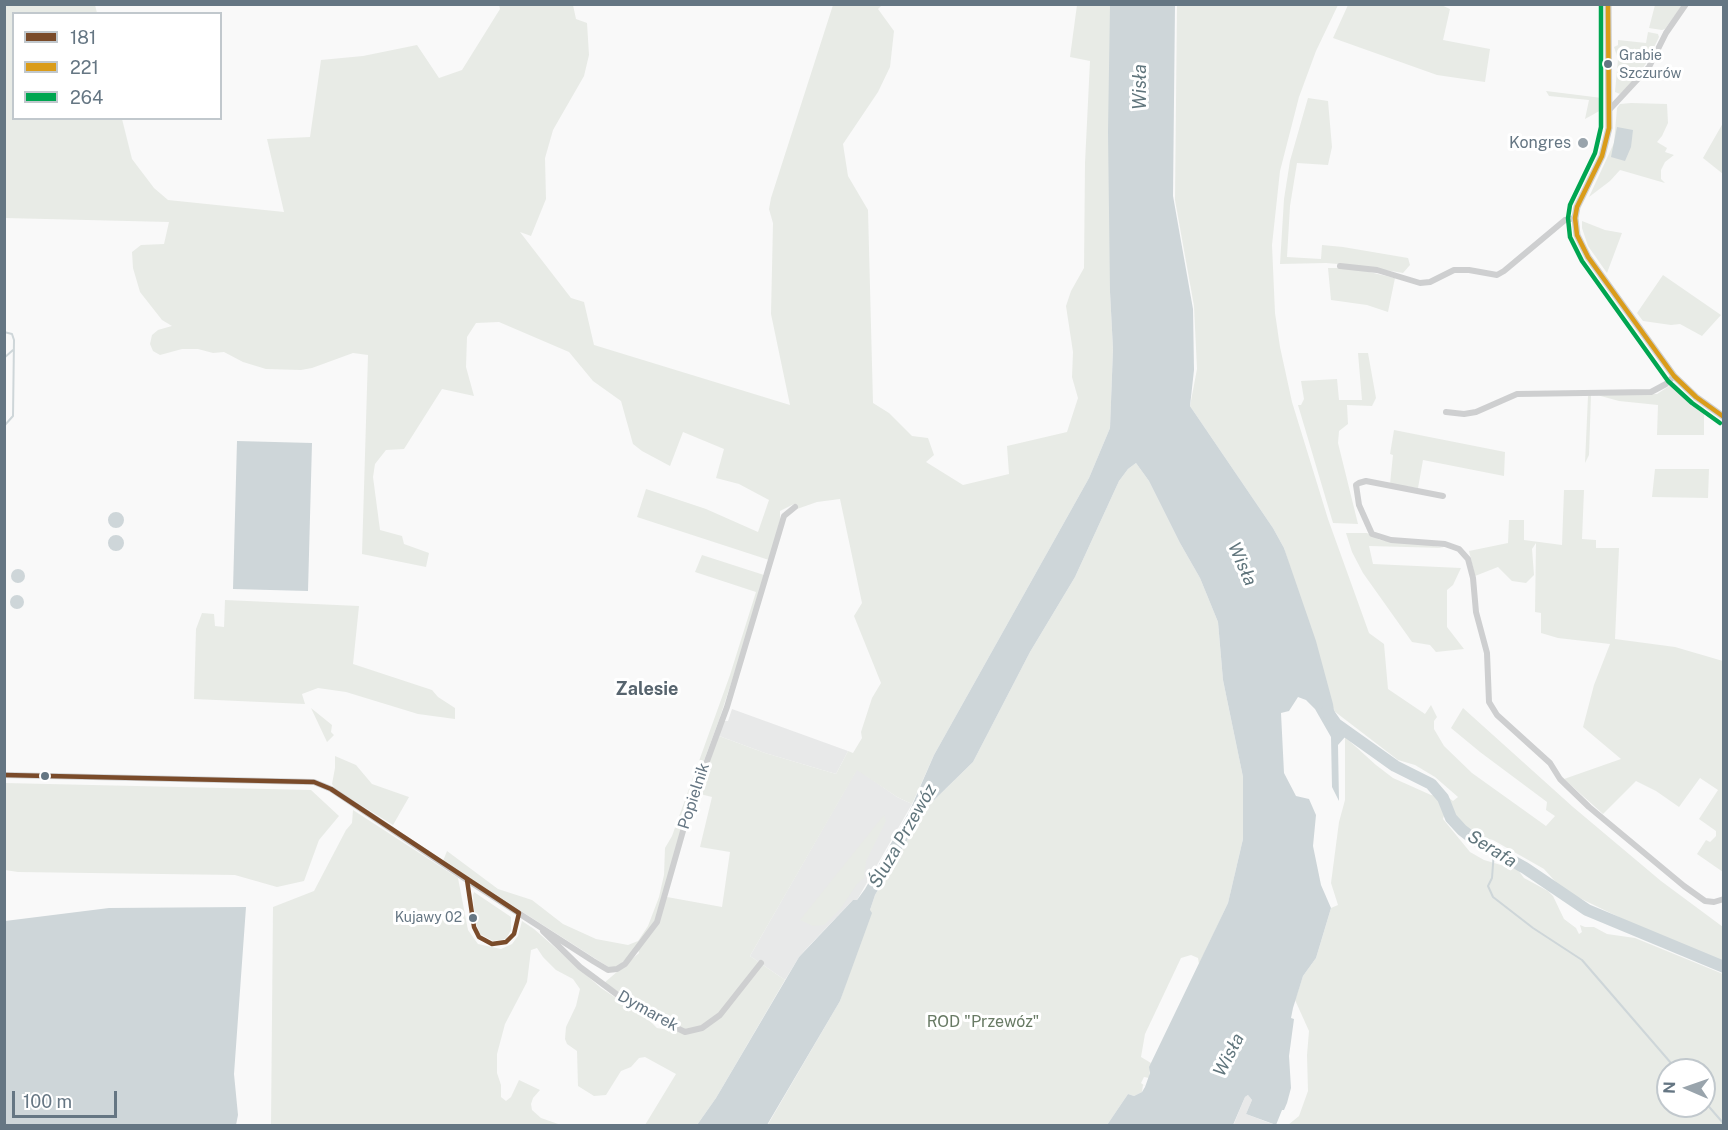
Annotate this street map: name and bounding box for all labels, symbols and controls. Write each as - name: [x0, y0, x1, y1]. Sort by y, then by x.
- legend: [12, 12, 222, 120]
- text: 181: [70, 27, 96, 48]
- place label: Grabie Szczurów: [1619, 48, 1681, 80]
- text: 221: [70, 57, 99, 78]
- marker: Grabie Szczurów: [1602, 58, 1614, 70]
- water label: Wisła: [1129, 64, 1151, 110]
- text: 264: [70, 87, 103, 108]
- place label: Kongres: [1509, 133, 1571, 153]
- marker: Kongres: [1576, 136, 1590, 150]
- water label: Wisła: [1223, 539, 1261, 589]
- district label: Zalesie: [616, 678, 678, 700]
- street label: Popielnik: [674, 760, 714, 832]
- unlabelled marker: [39, 770, 51, 782]
- water label: Śluza Przewóz: [865, 780, 941, 892]
- water label: Serafa: [1463, 826, 1521, 872]
- place label: Kujawy 02: [395, 910, 462, 926]
- marker: Kujawy 02: [467, 912, 479, 924]
- street label: Dymarek: [614, 986, 682, 1036]
- park label: ROD "Przewóz": [927, 1012, 1039, 1032]
- water label: Wisła: [1209, 1030, 1249, 1080]
- north arrow: [1656, 1058, 1716, 1118]
- scale bar: [15, 1079, 120, 1117]
- text: N: [1660, 1081, 1679, 1094]
- text: 100 m: [23, 1091, 72, 1112]

